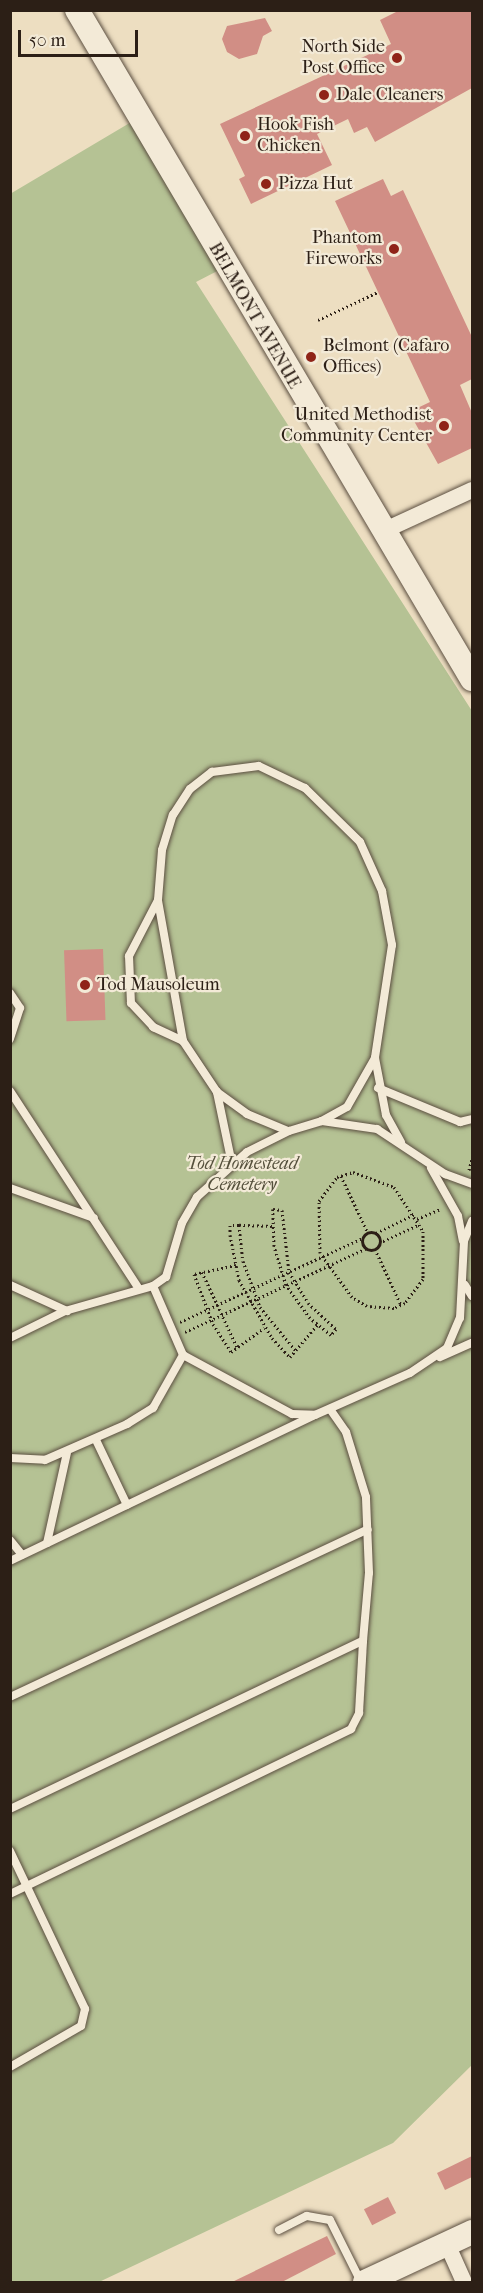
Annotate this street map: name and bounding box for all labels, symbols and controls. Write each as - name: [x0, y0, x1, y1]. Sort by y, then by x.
- scale bar: [21, 18, 141, 56]
- text: 50 m: [29, 30, 65, 51]
- place label: North Side Post Office: [301, 37, 385, 80]
- marker: North Side Post Office: [390, 51, 404, 65]
- place label: Dale Cleaners: [336, 84, 443, 106]
- marker: Dale Cleaners: [317, 88, 331, 102]
- place label: Hook Fish Chicken: [257, 115, 334, 158]
- marker: Hook Fish Chicken: [238, 129, 252, 143]
- place label: Pizza Hut: [278, 173, 353, 195]
- marker: Pizza Hut: [259, 177, 273, 191]
- place label: Phantom Fireworks: [305, 228, 382, 270]
- street label: BELMONT AVENUE: [203, 239, 305, 393]
- marker: Phantom Fireworks: [387, 242, 401, 256]
- place label: Belmont (Cafaro Offices): [323, 336, 449, 378]
- marker: Belmont (Cafaro Offices): [304, 350, 318, 364]
- place label: United Methodist Community Center: [281, 405, 432, 448]
- marker: United Methodist Community Center: [437, 419, 451, 433]
- place label: Tod Mausoleum: [97, 974, 220, 996]
- marker: Tod Mausoleum: [78, 978, 92, 992]
- park label: Tod Homestead Cemetery: [186, 1154, 298, 1196]

